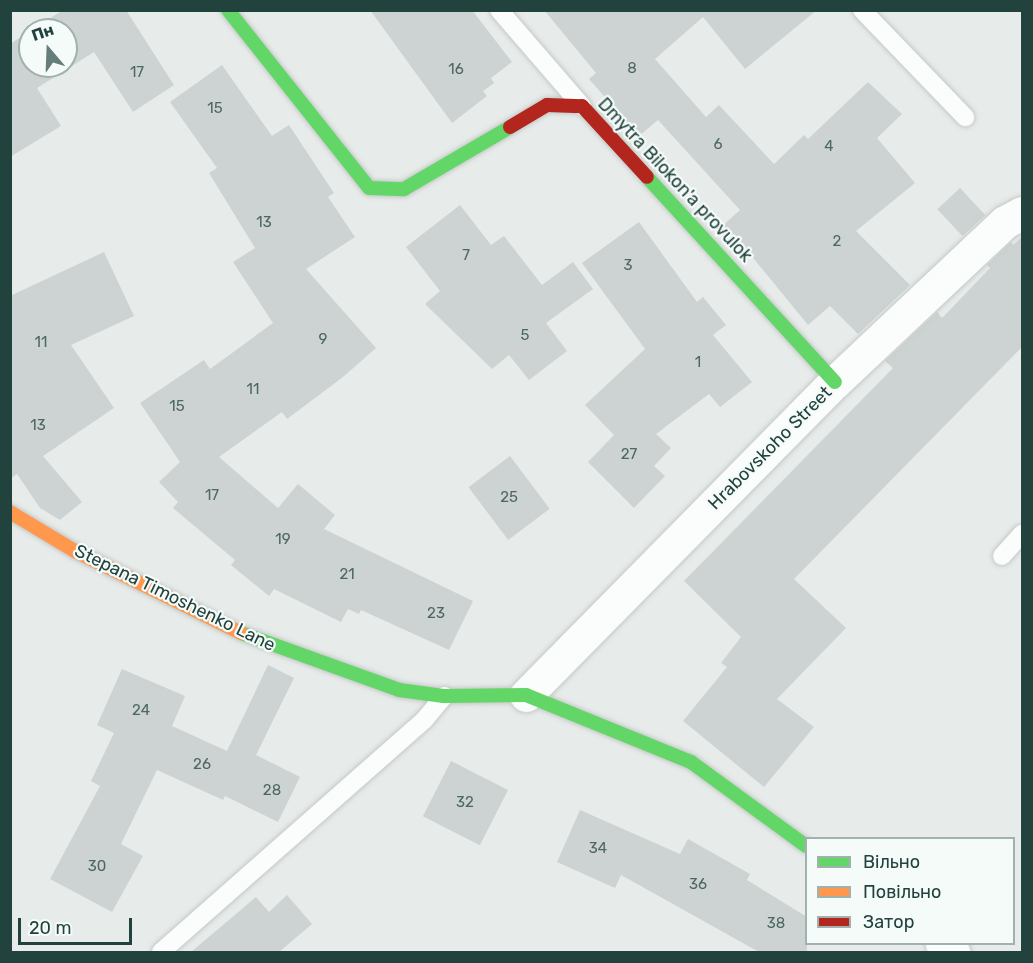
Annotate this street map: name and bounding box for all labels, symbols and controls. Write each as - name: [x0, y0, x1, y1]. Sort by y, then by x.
- north arrow: [18, 18, 78, 78]
- text: Пн: [29, 20, 56, 45]
- house number: 8: [627, 60, 637, 78]
- house number: 16: [448, 61, 464, 79]
- house number: 17: [130, 64, 144, 82]
- street label: Dmytra Bilokon'a provulok: [593, 93, 757, 267]
- house number: 15: [207, 100, 223, 118]
- house number: 6: [713, 136, 723, 154]
- house number: 4: [824, 138, 834, 156]
- house number: 13: [256, 214, 272, 232]
- house number: 2: [833, 233, 841, 251]
- house number: 7: [462, 247, 470, 265]
- house number: 3: [623, 257, 633, 275]
- house number: 5: [521, 327, 529, 345]
- house number: 9: [319, 331, 327, 349]
- house number: 11: [35, 334, 47, 352]
- house number: 1: [695, 354, 701, 372]
- house number: 11: [247, 381, 259, 399]
- street label: Hrabovskoho Street: [704, 382, 836, 514]
- house number: 15: [169, 398, 185, 416]
- house number: 13: [30, 417, 46, 435]
- house number: 27: [621, 446, 637, 464]
- house number: 17: [205, 487, 219, 505]
- house number: 25: [500, 489, 518, 507]
- house number: 19: [275, 531, 291, 549]
- street label: Stepana Timoshenko Lane: [71, 540, 279, 656]
- house number: 21: [339, 566, 355, 584]
- house number: 23: [427, 605, 445, 623]
- house number: 24: [132, 702, 150, 720]
- house number: 26: [193, 756, 211, 774]
- house number: 28: [263, 782, 281, 800]
- house number: 32: [456, 794, 474, 812]
- legend: [805, 837, 1015, 945]
- house number: 34: [589, 840, 607, 858]
- text: Вільно: [863, 851, 920, 873]
- house number: 30: [88, 858, 106, 876]
- house number: 36: [689, 876, 707, 894]
- text: Повільно: [863, 881, 941, 903]
- scale bar: [21, 906, 135, 944]
- text: Затор: [863, 911, 914, 933]
- house number: 38: [767, 915, 785, 933]
- text: 20 m: [29, 917, 71, 939]

